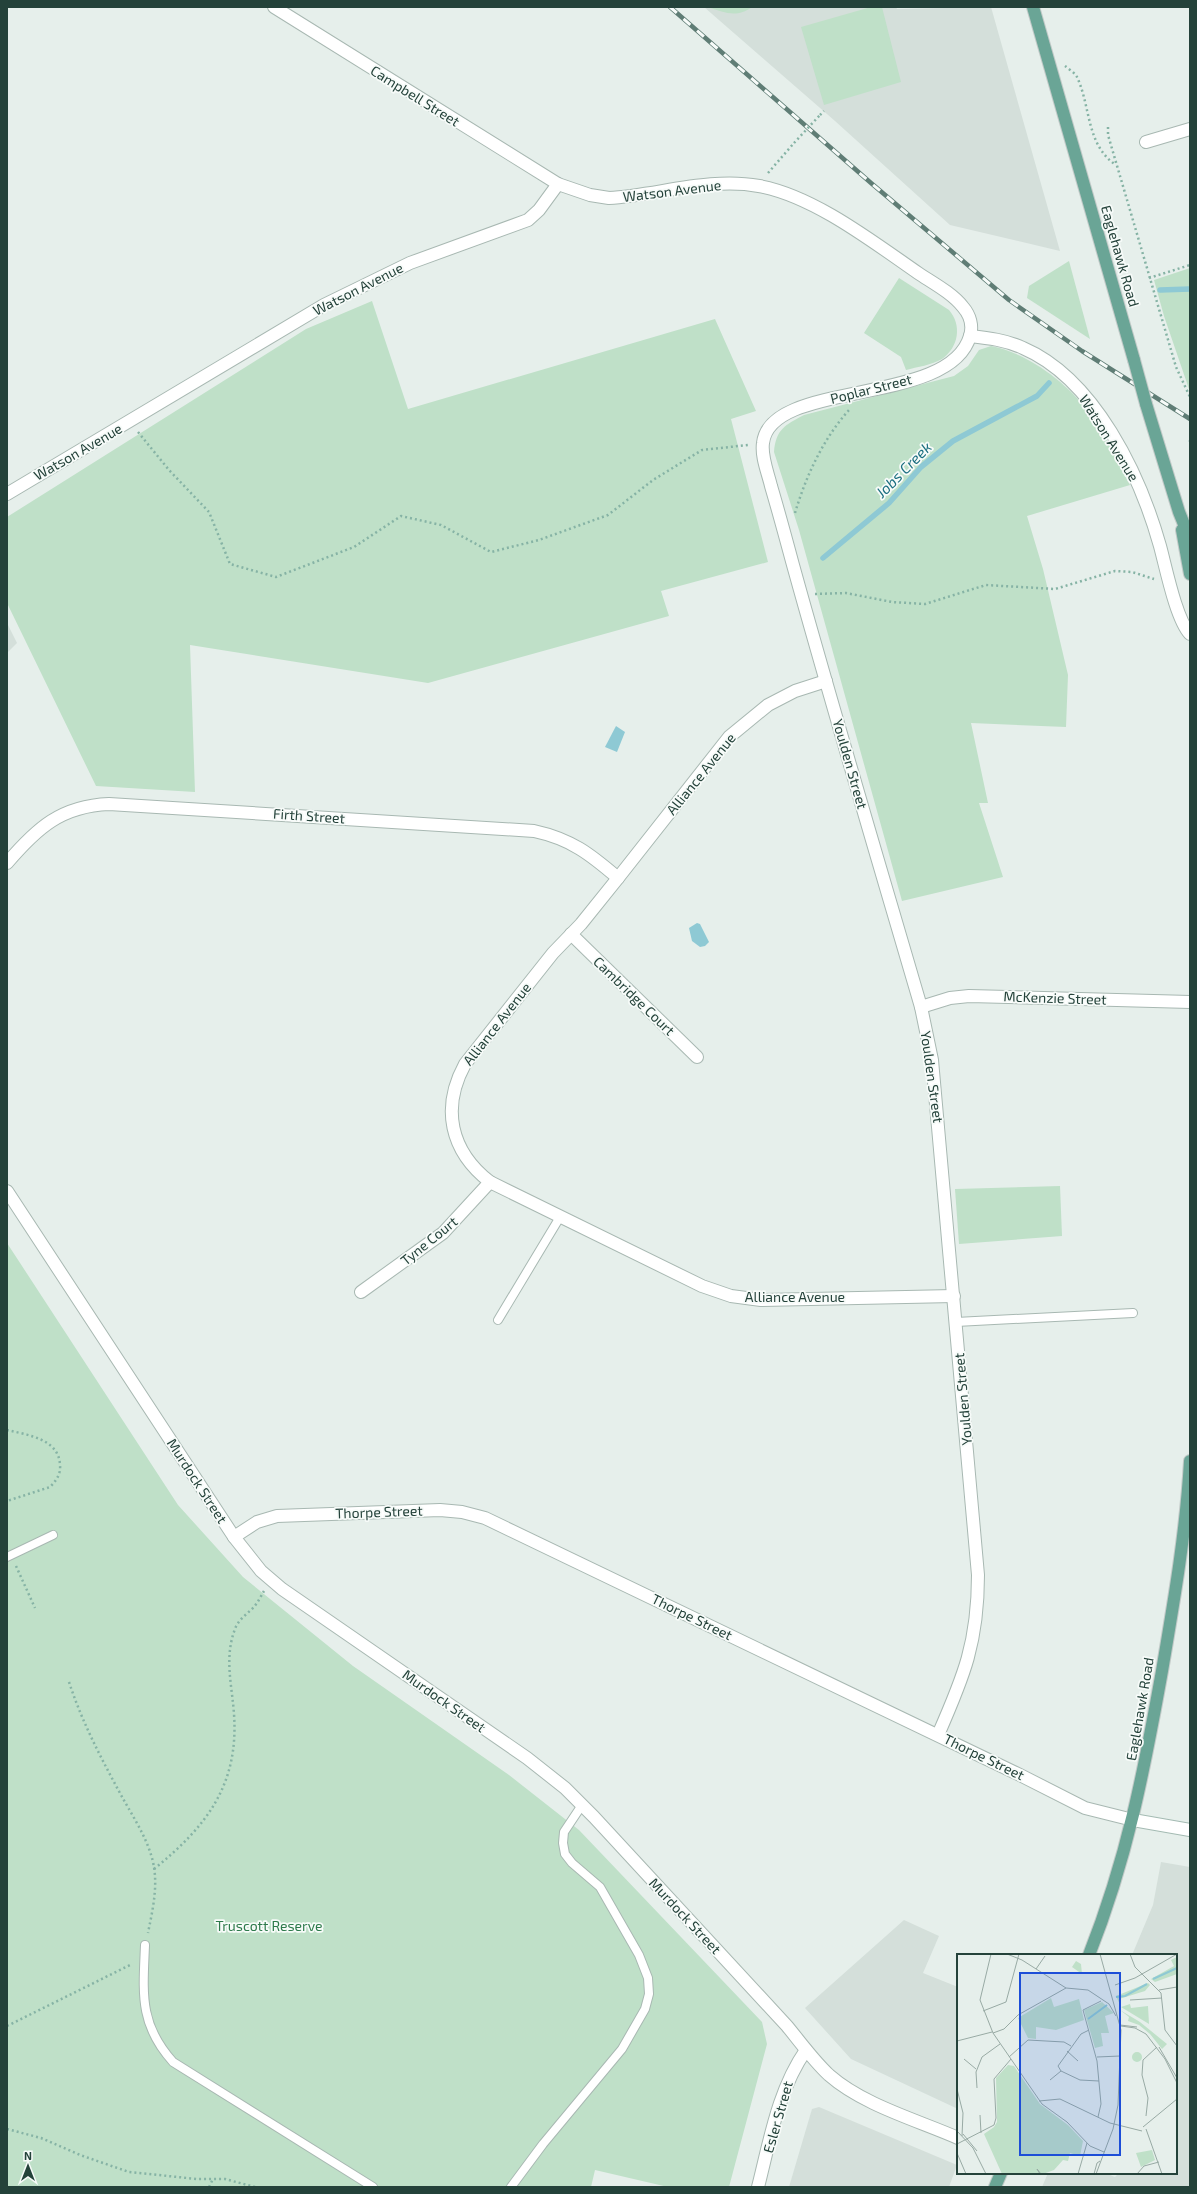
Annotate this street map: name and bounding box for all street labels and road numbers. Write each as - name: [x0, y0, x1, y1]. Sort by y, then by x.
- street label: Campbell Street: [368, 61, 463, 130]
- street label: Watson Avenue: [622, 176, 722, 205]
- street label: Eaglehawk Road: [1098, 203, 1143, 309]
- street label: Watson Avenue: [310, 259, 406, 319]
- street label: Poplar Street: [828, 370, 913, 407]
- street label: Watson Avenue: [1076, 391, 1143, 484]
- street label: Watson Avenue: [31, 419, 125, 484]
- street label: Youlden Street: [830, 717, 871, 811]
- street label: Alliance Avenue: [662, 729, 739, 818]
- street label: Firth Street: [272, 805, 346, 826]
- street label: Cambridge Court: [590, 953, 678, 1039]
- street label: Alliance Avenue: [459, 979, 534, 1068]
- street label: McKenzie Street: [1003, 987, 1107, 1008]
- street label: Youlden Street: [918, 1030, 947, 1124]
- street label: Tyne Court: [397, 1213, 461, 1269]
- street label: Alliance Avenue: [745, 1288, 845, 1305]
- street label: Youlden Street: [950, 1352, 975, 1446]
- street label: Murdock Street: [164, 1435, 231, 1526]
- street label: Thorpe Street: [335, 1501, 423, 1522]
- street label: Thorpe Street: [649, 1590, 735, 1643]
- street label: Eaglehawk Road: [1122, 1656, 1157, 1762]
- street label: Murdock Street: [399, 1666, 489, 1736]
- street label: Thorpe Street: [941, 1730, 1027, 1783]
- street label: Murdock Street: [646, 1874, 725, 1957]
- street label: Esler Street: [759, 2079, 796, 2155]

